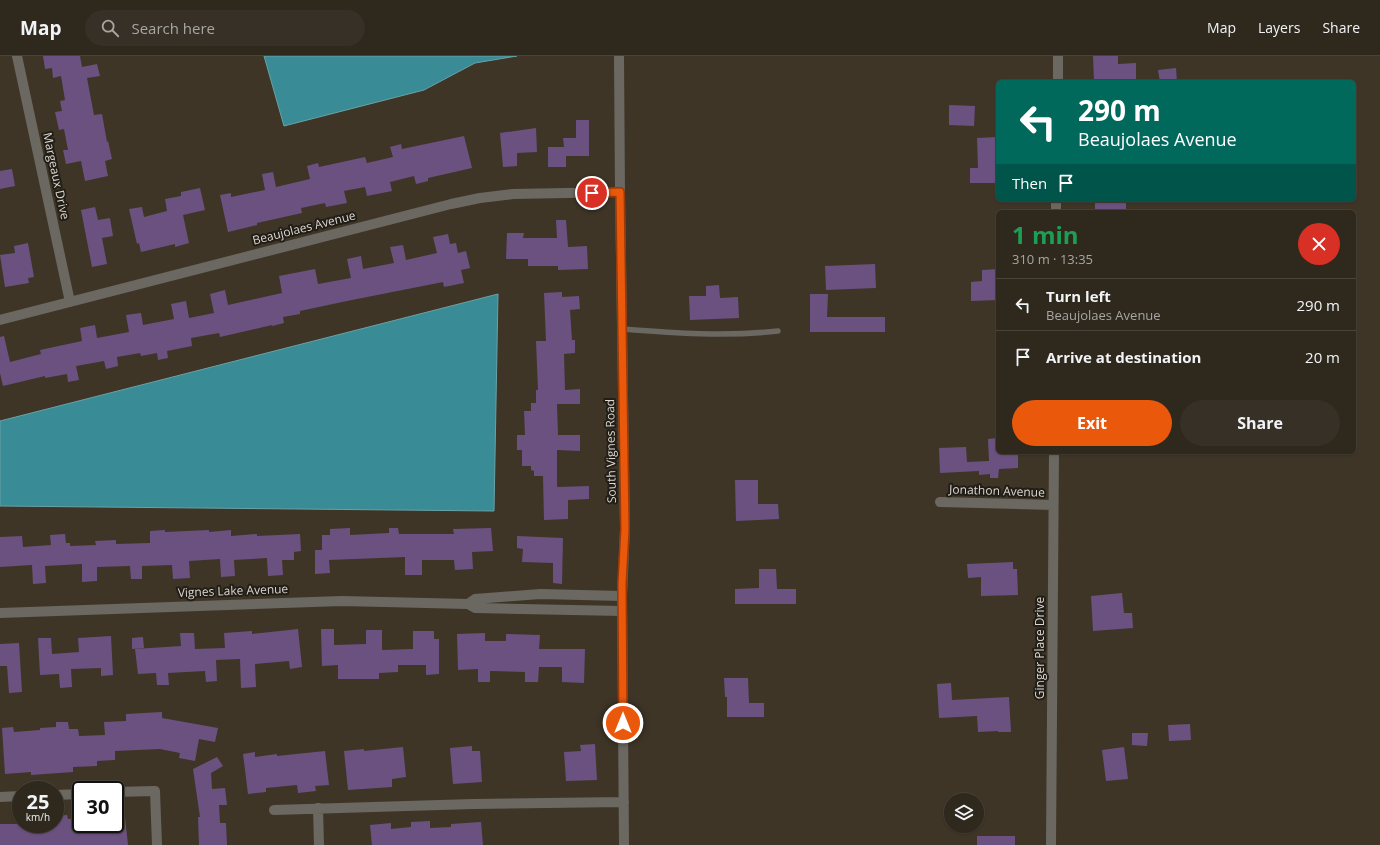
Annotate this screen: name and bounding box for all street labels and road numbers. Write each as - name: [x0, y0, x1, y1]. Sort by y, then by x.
- street label: Margeaux Drive: [39, 131, 74, 221]
- street label: Beaujolaes Avenue: [250, 206, 358, 249]
- street label: South Vignes Road: [601, 399, 620, 503]
- street label: Jonathon Avenue: [948, 480, 1045, 501]
- street label: Vignes Lake Avenue: [177, 580, 289, 601]
- street label: Ginger Place Drive: [1031, 597, 1048, 699]

